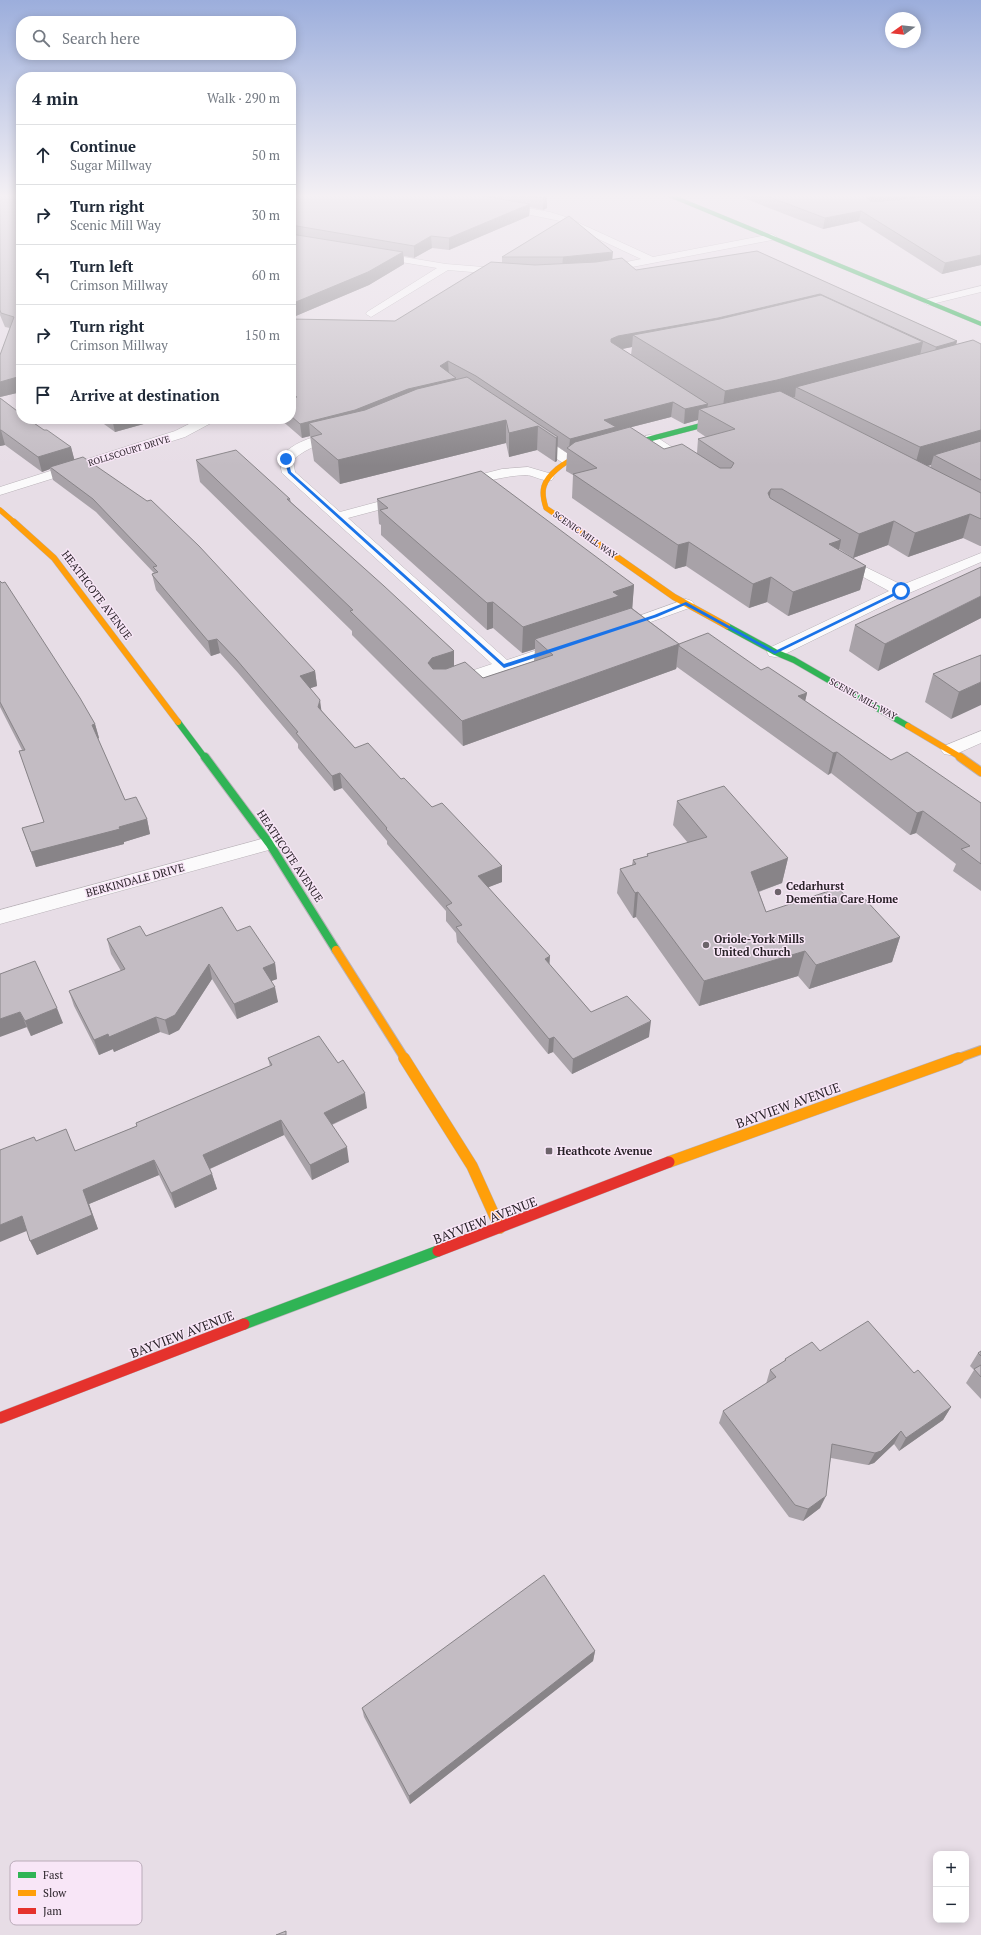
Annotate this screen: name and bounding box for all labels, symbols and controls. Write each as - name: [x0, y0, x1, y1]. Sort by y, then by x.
- north arrow: [885, 12, 921, 48]
- search box: [16, 16, 296, 60]
- icon: search: [30, 27, 52, 49]
- text: Search here: [62, 28, 140, 48]
- text: 4 min: [32, 87, 79, 110]
- text: Walk · 290 m: [207, 89, 280, 107]
- text: Continue: [70, 136, 136, 156]
- icon: ahead: [32, 144, 54, 166]
- text: 50 m: [252, 146, 280, 164]
- text: Sugar Millway: [70, 156, 152, 174]
- text: Turn right: [70, 196, 145, 216]
- icon: right: [32, 204, 54, 226]
- text: 30 m: [252, 206, 280, 224]
- text: Scenic Mill Way: [70, 216, 161, 234]
- text: Turn left: [70, 256, 134, 276]
- icon: left: [32, 264, 54, 286]
- text: 60 m: [252, 266, 280, 284]
- text: Crimson Millway: [70, 276, 168, 294]
- text: Turn right: [70, 316, 145, 336]
- icon: right: [32, 324, 54, 346]
- text: 150 m: [245, 326, 280, 344]
- text: Crimson Millway: [70, 336, 168, 354]
- icon: arrive: [32, 384, 54, 406]
- text: Arrive at destination: [70, 385, 220, 405]
- street label: ROLLSCOURT DRIVE: [87, 433, 171, 469]
- route end: [277, 450, 295, 468]
- street label: SCENIC MILL WAY: [551, 508, 619, 562]
- street label: HEATHCOTE AVENUE: [59, 548, 135, 642]
- route start: [892, 582, 910, 600]
- street label: SCENIC MILL WAY: [827, 675, 899, 723]
- street label: HEATHCOTE AVENUE: [254, 807, 326, 905]
- street label: BERKINDALE DRIVE: [84, 860, 186, 900]
- place label: Cedarhurst Dementia Care Home: [786, 879, 898, 906]
- marker: Cedarhurst Dementia Care Home: [773, 887, 783, 897]
- place label: Oriole-York Mills United Church: [714, 932, 804, 959]
- marker: Oriole-York Mills United Church: [701, 940, 711, 950]
- street label: BAYVIEW AVENUE: [733, 1078, 843, 1132]
- place label: Heathcote Avenue: [557, 1144, 652, 1158]
- marker: Heathcote Avenue: [544, 1146, 554, 1156]
- street label: BAYVIEW AVENUE: [430, 1192, 540, 1248]
- street label: BAYVIEW AVENUE: [127, 1306, 237, 1362]
- map controls: [933, 1851, 969, 1923]
- button: +: [933, 1851, 969, 1887]
- legend: [10, 1861, 142, 1925]
- text: Fast: [43, 1868, 63, 1882]
- text: Slow: [43, 1886, 67, 1900]
- button: −: [933, 1887, 969, 1923]
- text: Jam: [43, 1904, 62, 1918]

